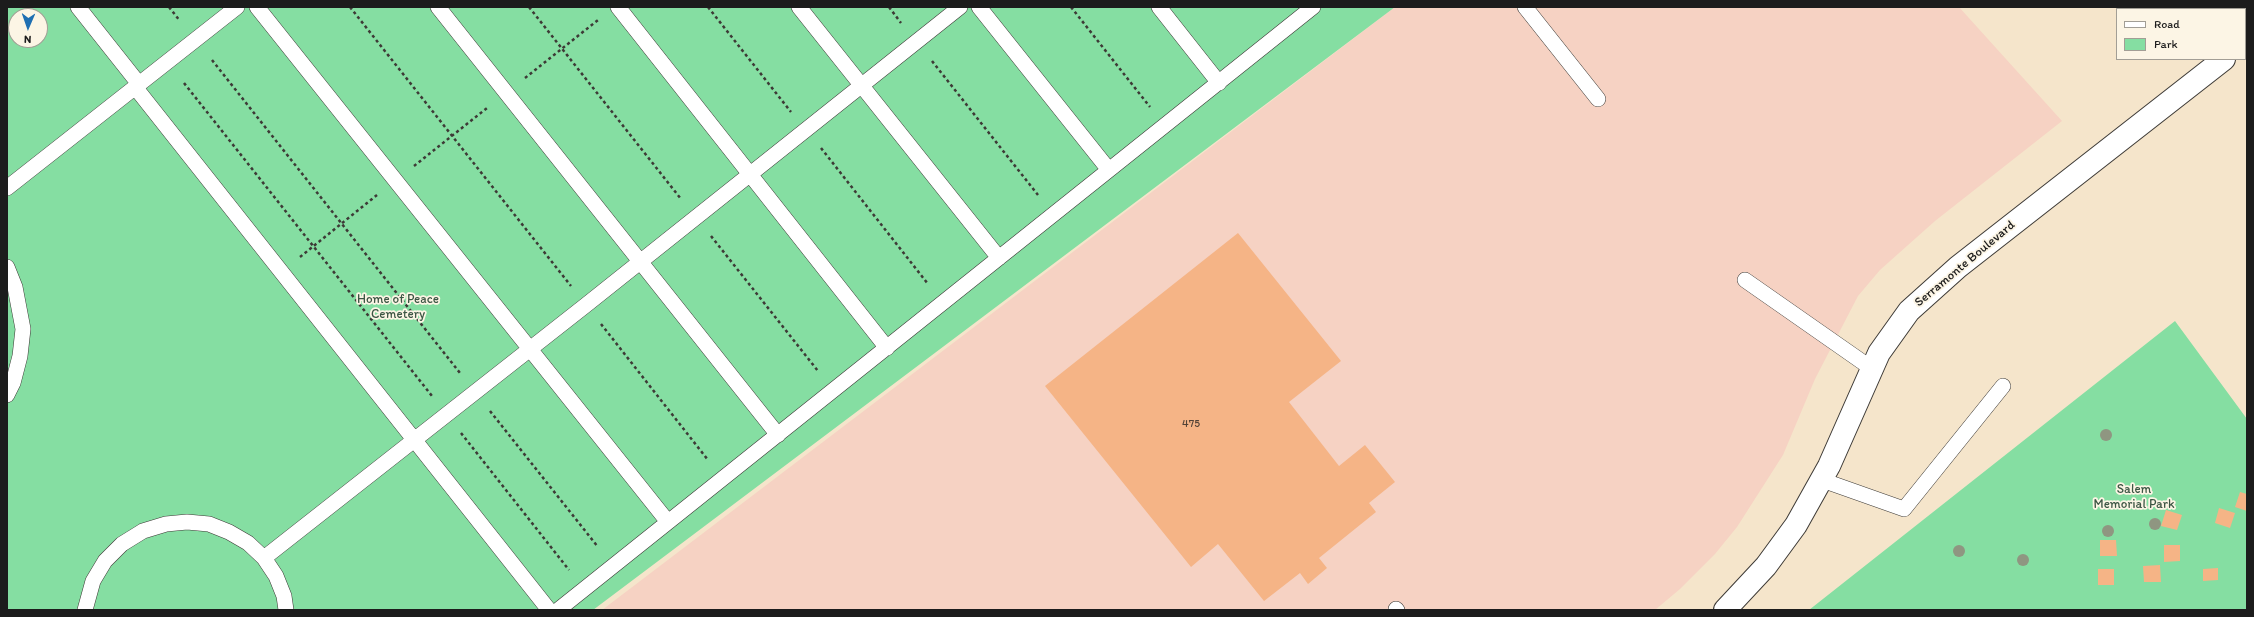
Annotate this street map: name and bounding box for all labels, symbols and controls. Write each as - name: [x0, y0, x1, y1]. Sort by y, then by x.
- north arrow: [8, 8, 48, 48]
- legend: [2116, 8, 2246, 60]
- text: Road: [2154, 17, 2180, 31]
- text: N: [24, 33, 32, 46]
- text: Park: [2154, 37, 2178, 51]
- street label: Serramonte Boulevard: [1912, 218, 2018, 310]
- park label: Home of Peace Cemetery: [357, 292, 439, 323]
- house number: 475: [1182, 417, 1200, 431]
- park label: Salem Memorial Park: [2093, 482, 2175, 513]

